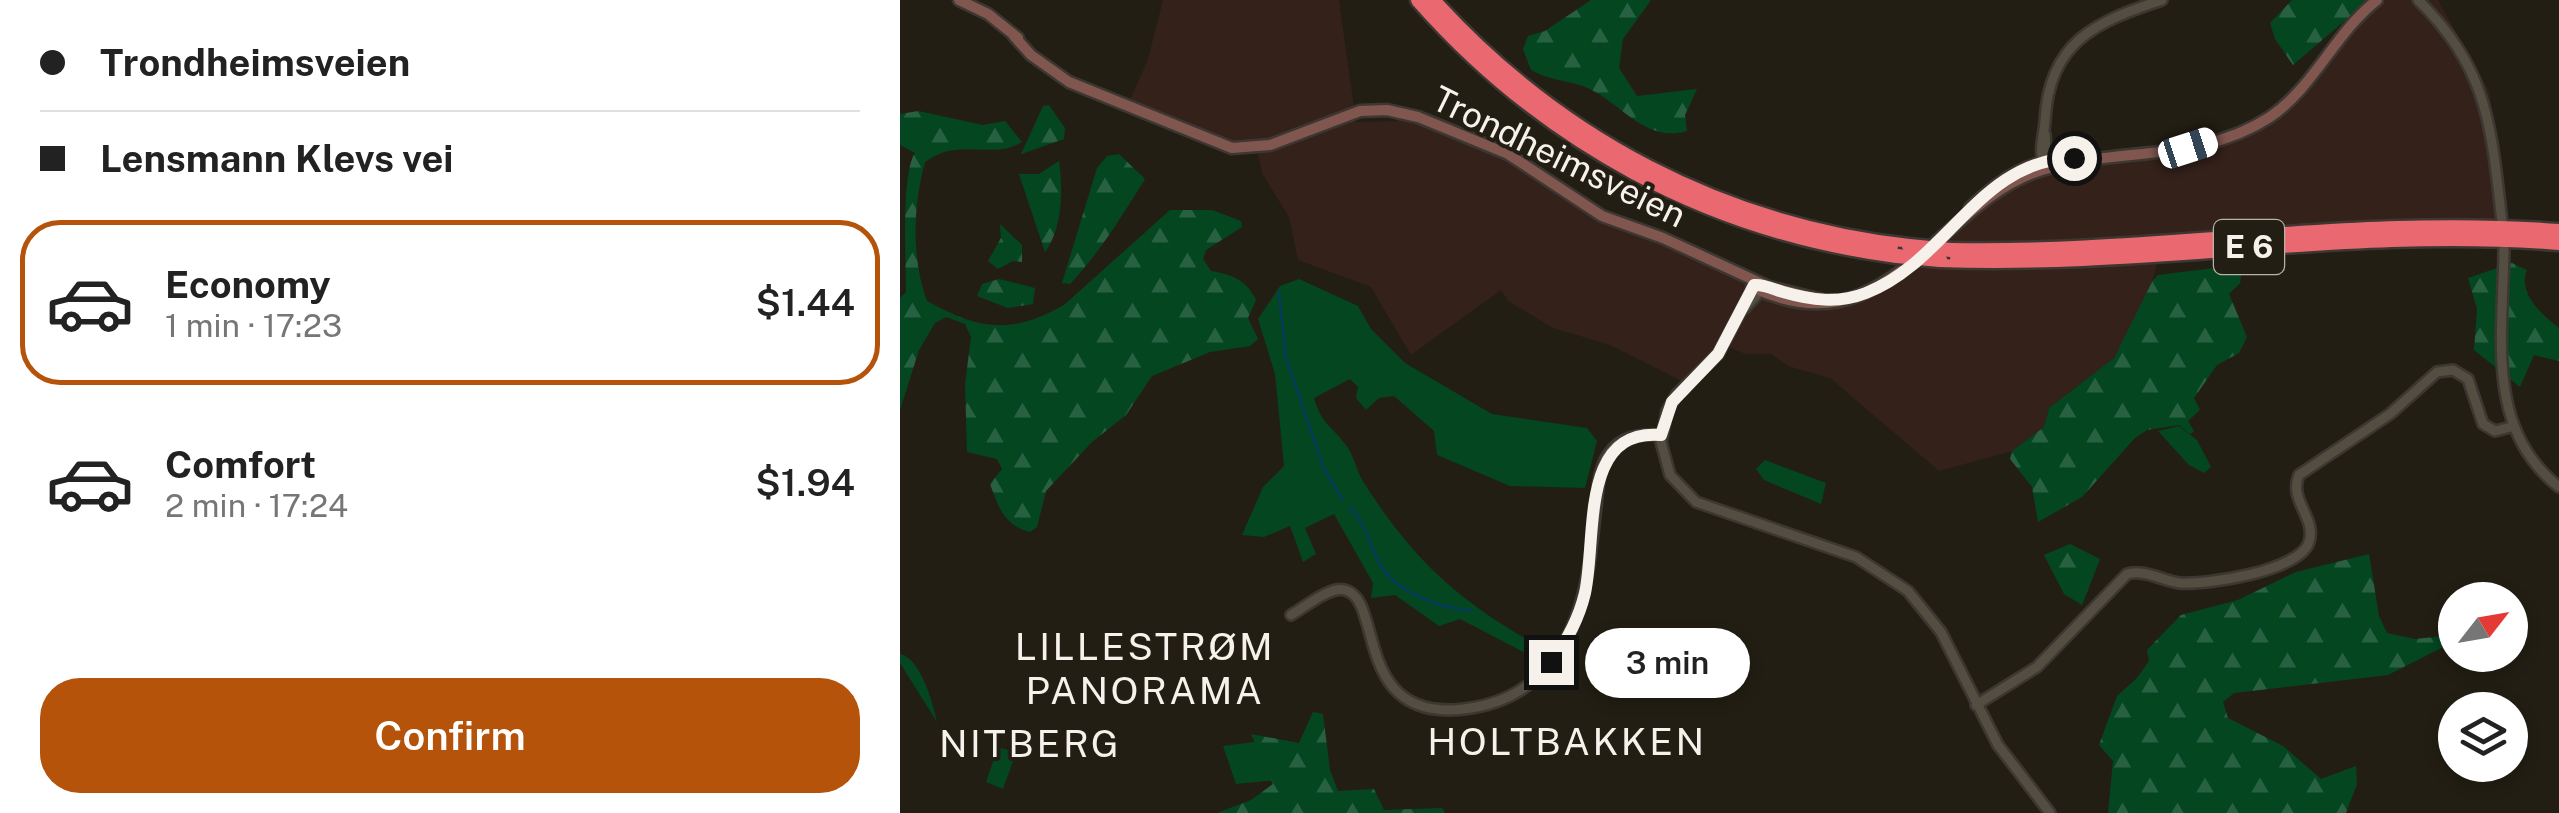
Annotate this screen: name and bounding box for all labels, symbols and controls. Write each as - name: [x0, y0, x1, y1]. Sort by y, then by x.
- text: Trondheimsveien: [100, 40, 410, 85]
- street label: Trondheimsveien: [1426, 77, 1693, 236]
- car: [2155, 124, 2221, 172]
- text: Lensmann Klevs vei: [100, 136, 454, 181]
- route start: [2052, 136, 2097, 181]
- road number: E 6: [2214, 220, 2284, 274]
- icon: car: [45, 258, 135, 348]
- text: Economy: [165, 262, 331, 307]
- text: $1.44: [755, 280, 855, 325]
- text: 1 min · 17:23: [165, 307, 342, 344]
- icon: car: [45, 438, 135, 528]
- text: Comfort: [165, 442, 316, 487]
- text: $1.94: [755, 460, 855, 505]
- text: 2 min · 17:24: [165, 487, 348, 524]
- north arrow: [2438, 582, 2528, 672]
- map controls: [2438, 582, 2528, 782]
- district label: LILLESTRØM PANORAMA: [1015, 624, 1275, 713]
- callout: 3 min: [1586, 627, 1751, 697]
- route end: [1529, 640, 1574, 685]
- text: 3 min: [1626, 644, 1709, 681]
- button: Confirm: [40, 678, 860, 793]
- button: layers: [2438, 692, 2528, 782]
- district label: HOLTBAKKEN: [1427, 719, 1707, 764]
- district label: NITBERG: [939, 721, 1121, 766]

